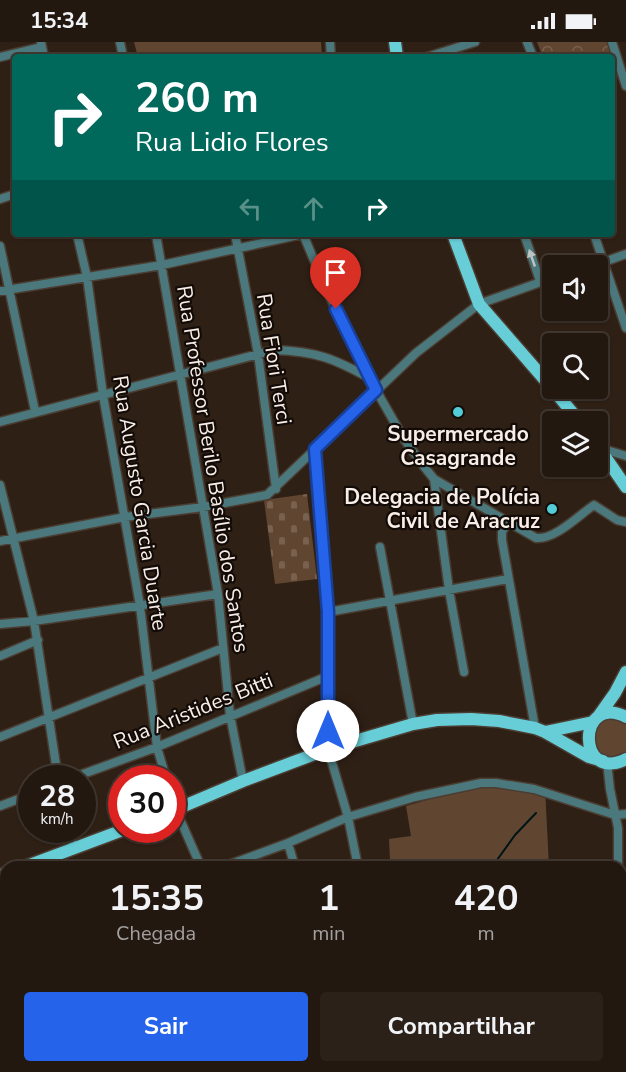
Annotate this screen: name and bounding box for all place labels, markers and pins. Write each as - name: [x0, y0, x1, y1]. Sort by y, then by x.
- pin: [310, 247, 361, 309]
- marker: Supermercado Casagrande: [451, 405, 465, 419]
- place label: Supermercado Casagrande: [387, 420, 529, 472]
- place label: Delegacia de Polícia Civil de Aracruz: [344, 483, 540, 535]
- marker: Delegacia de Polícia Civil de Aracruz: [545, 502, 559, 516]

